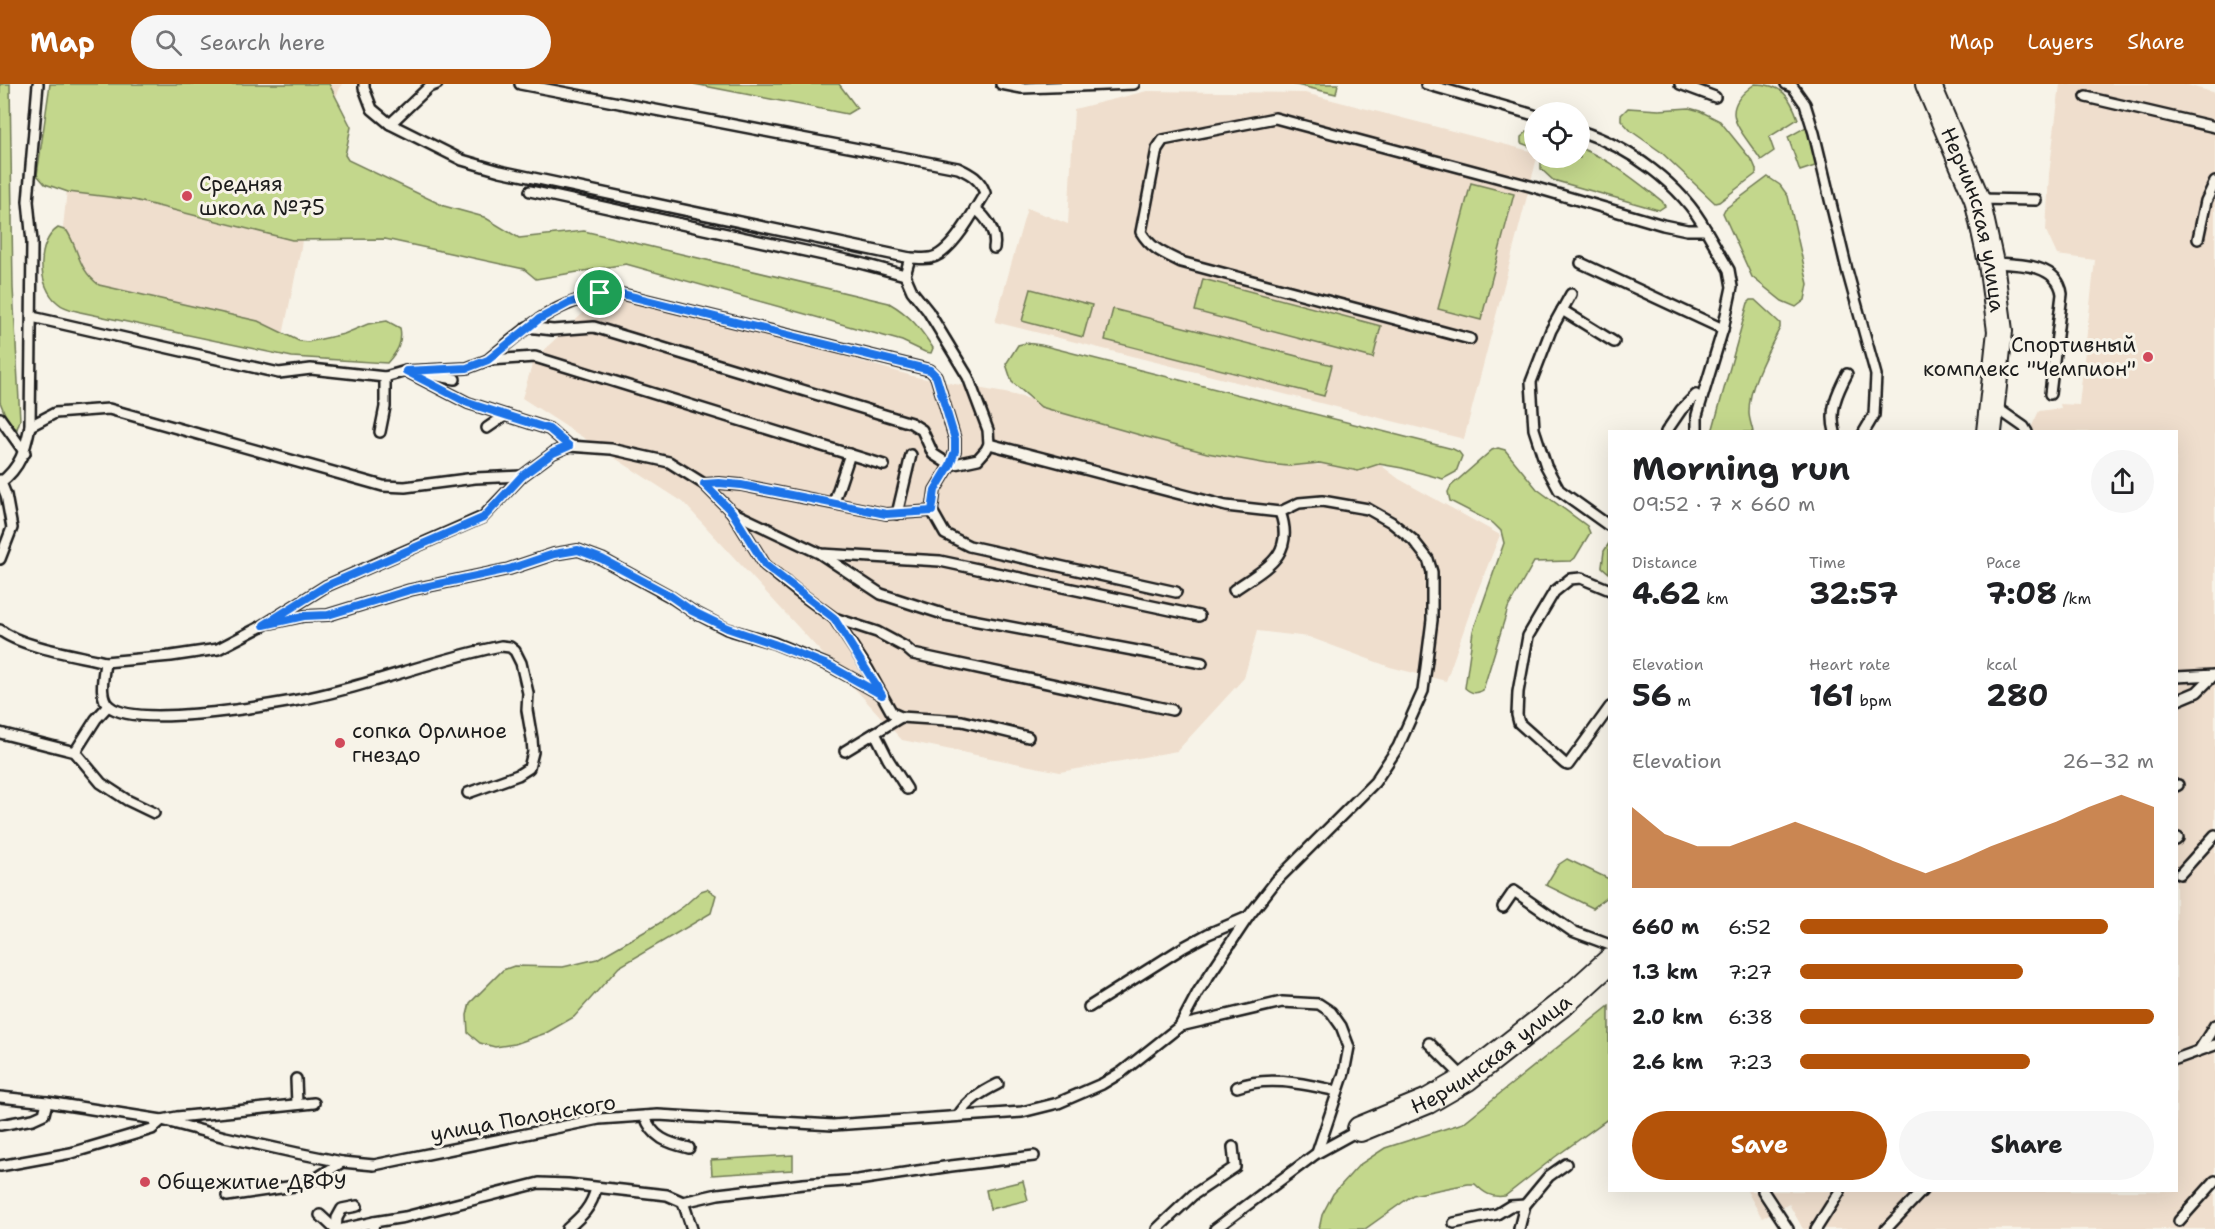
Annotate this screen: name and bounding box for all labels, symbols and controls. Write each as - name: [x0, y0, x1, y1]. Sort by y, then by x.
- search box: [131, 15, 551, 69]
- text: Map: [30, 23, 95, 61]
- icon: search: [152, 26, 185, 59]
- text: Search here: [200, 28, 325, 57]
- text: Map: [1949, 28, 1994, 56]
- text: Layers: [2027, 28, 2094, 56]
- text: Share: [2127, 28, 2185, 56]
- map controls: [1524, 102, 1590, 168]
- button: locate: [1524, 102, 1590, 168]
- street label: Нерчинская улица: [1934, 123, 2011, 314]
- place label: Средняя школа №75: [199, 170, 325, 222]
- marker: Средняя школа №75: [180, 189, 194, 203]
- pin: [574, 267, 625, 318]
- icon: arrive: [583, 276, 616, 309]
- place label: Спортивный комплекс "Чемпион": [1923, 331, 2136, 383]
- marker: Спортивный комплекс "Чемпион": [2141, 350, 2155, 364]
- text: Morning run: [1632, 446, 1850, 491]
- button: share: [2091, 450, 2154, 513]
- text: 09:52 · 7 × 660 m: [1632, 491, 1815, 517]
- text: Distance: [1632, 552, 1698, 573]
- text: Time: [1809, 552, 1846, 573]
- text: Pace: [1986, 552, 2021, 573]
- text: 4.62: [1632, 573, 1700, 614]
- text: 32:57: [1809, 573, 1898, 614]
- text: 7:08: [1986, 573, 2057, 614]
- text: km: [1700, 588, 1729, 609]
- text: /km: [2057, 588, 2091, 609]
- text: Elevation: [1632, 654, 1704, 675]
- text: Heart rate: [1809, 654, 1891, 675]
- text: kcal: [1986, 654, 2017, 675]
- text: 56: [1632, 675, 1672, 716]
- text: 161: [1809, 675, 1854, 716]
- text: 280: [1986, 675, 2049, 716]
- text: m: [1672, 690, 1691, 711]
- text: bpm: [1854, 690, 1892, 711]
- place label: сопка Орлиное гнездо: [352, 717, 507, 769]
- marker: сопка Орлиное гнездо: [333, 736, 347, 750]
- text: Elevation: [1632, 748, 1722, 774]
- text: 26–32 m: [2062, 748, 2154, 774]
- text: 660 m: [1632, 914, 1699, 940]
- text: 6:52: [1728, 914, 1772, 940]
- text: 1.3 km: [1632, 959, 1698, 985]
- text: 7:27: [1728, 959, 1772, 985]
- street label: Нерчинская улица: [1406, 988, 1577, 1121]
- text: 2.0 km: [1632, 1004, 1703, 1030]
- text: 6:38: [1728, 1004, 1773, 1030]
- text: 2.6 km: [1632, 1049, 1703, 1075]
- text: 7:23: [1728, 1049, 1773, 1075]
- street label: улица Полонского: [428, 1088, 618, 1148]
- button: Save: [1632, 1111, 1887, 1180]
- button: Share: [1899, 1111, 2154, 1180]
- place label: Общежитие ДВФУ: [157, 1168, 347, 1196]
- marker: Общежитие ДВФУ: [138, 1175, 152, 1189]

